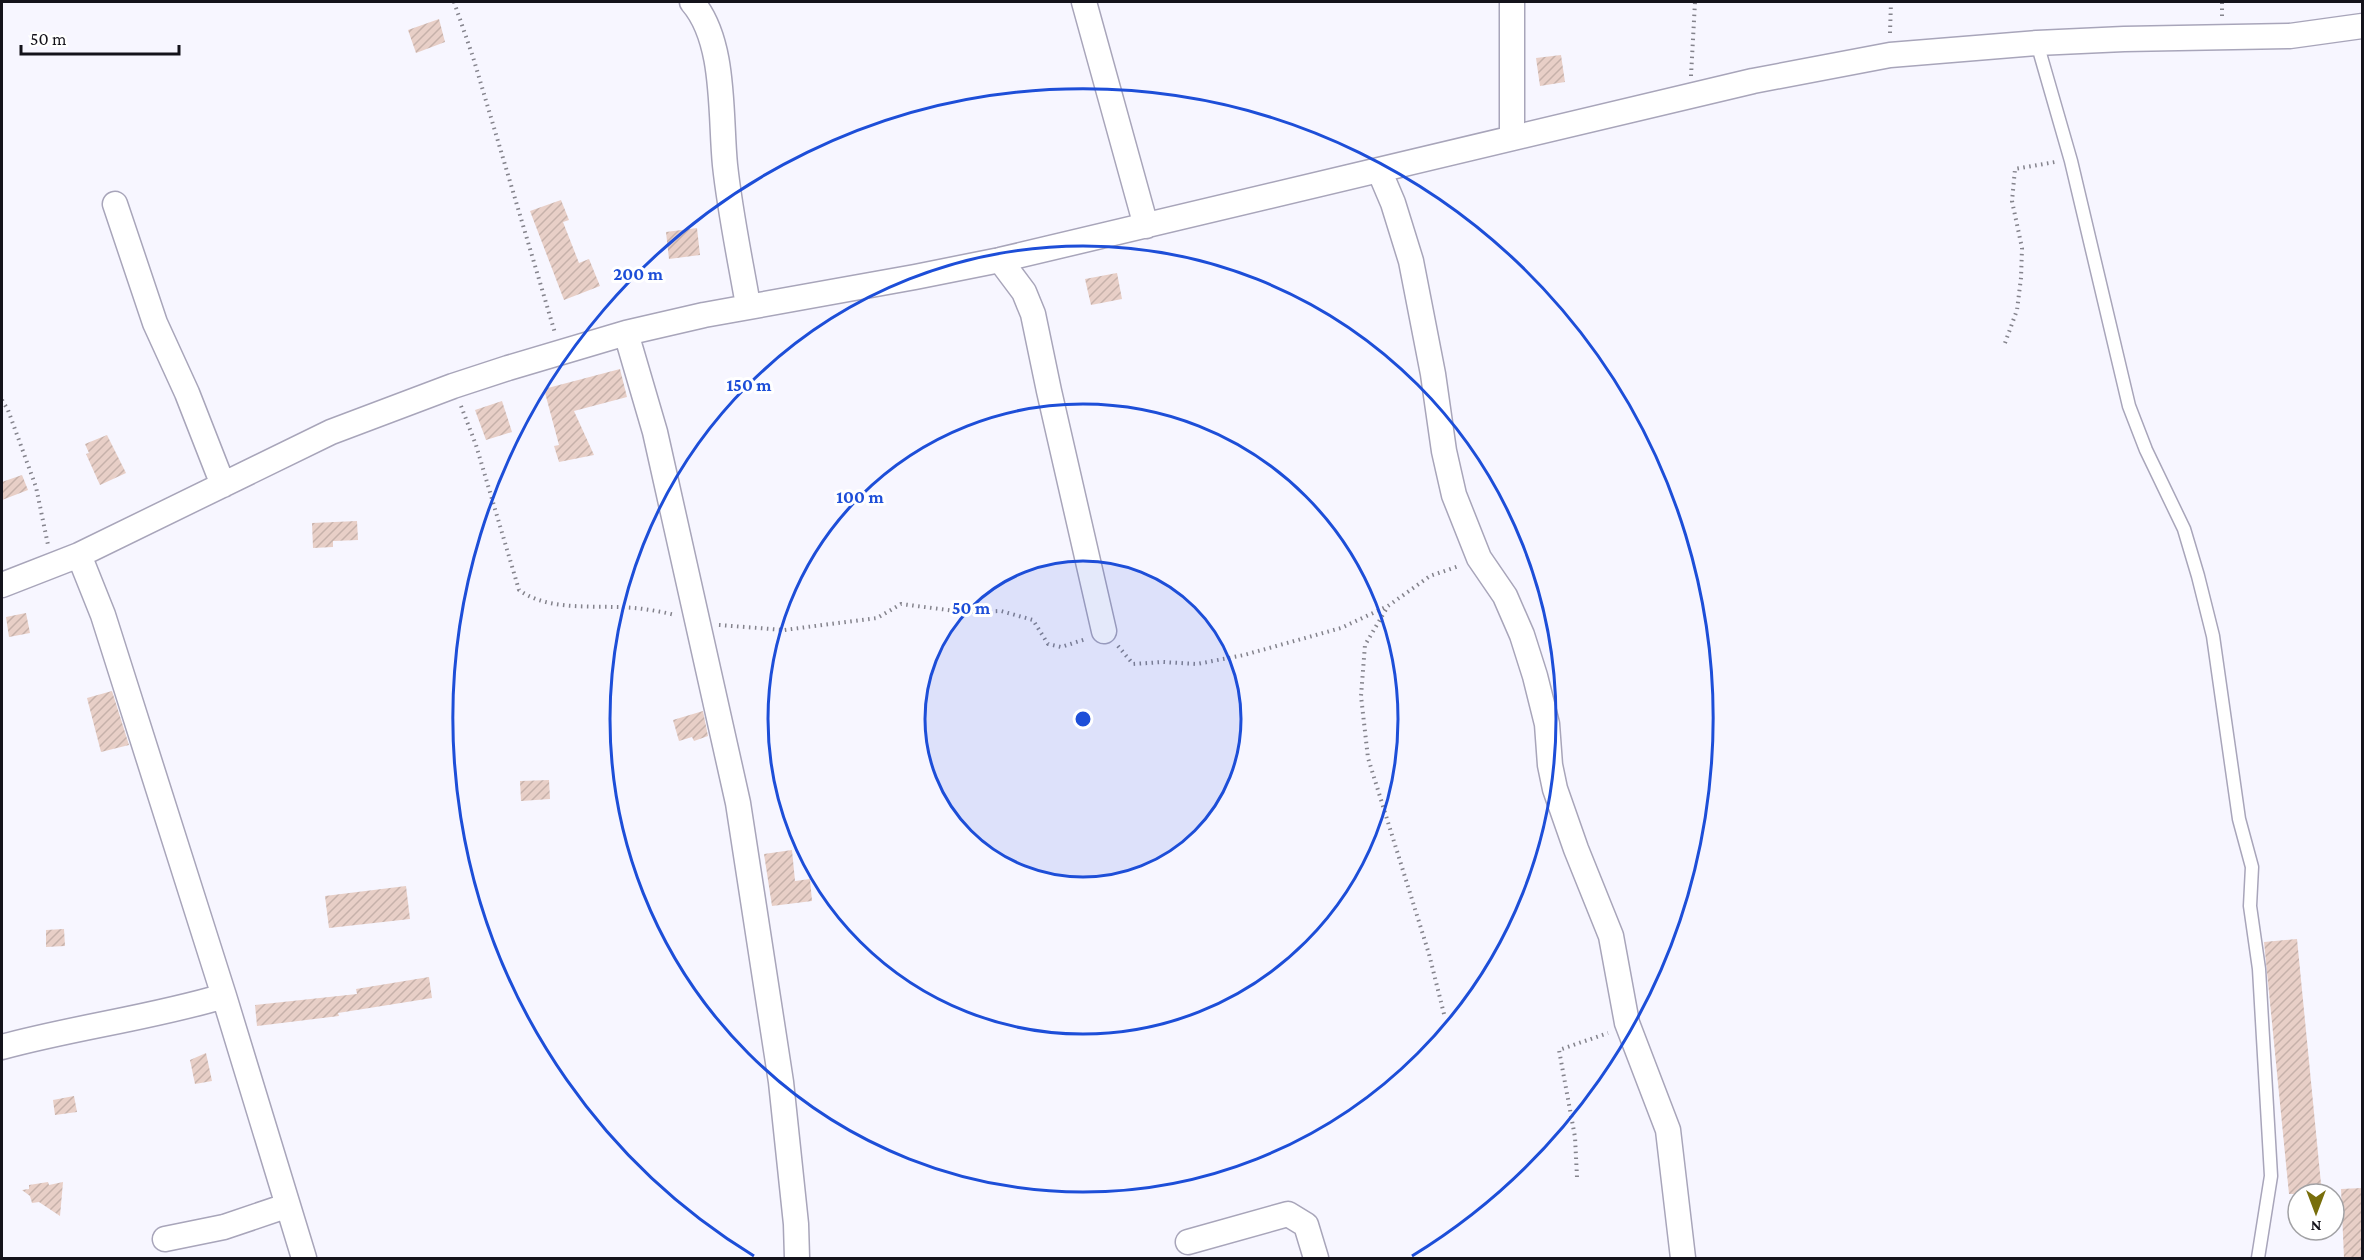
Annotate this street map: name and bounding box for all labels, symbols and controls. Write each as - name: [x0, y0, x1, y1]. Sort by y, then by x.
- scale bar: [21, 18, 178, 56]
- text: 50 m: [30, 29, 67, 49]
- text: 200 m: [613, 264, 664, 284]
- text: 150 m: [726, 375, 772, 395]
- text: 100 m: [836, 487, 884, 507]
- text: 50 m: [952, 598, 991, 618]
- centre of rings: [1073, 709, 1093, 729]
- north arrow: [2286, 1182, 2346, 1242]
- text: N: [2310, 1218, 2321, 1235]

